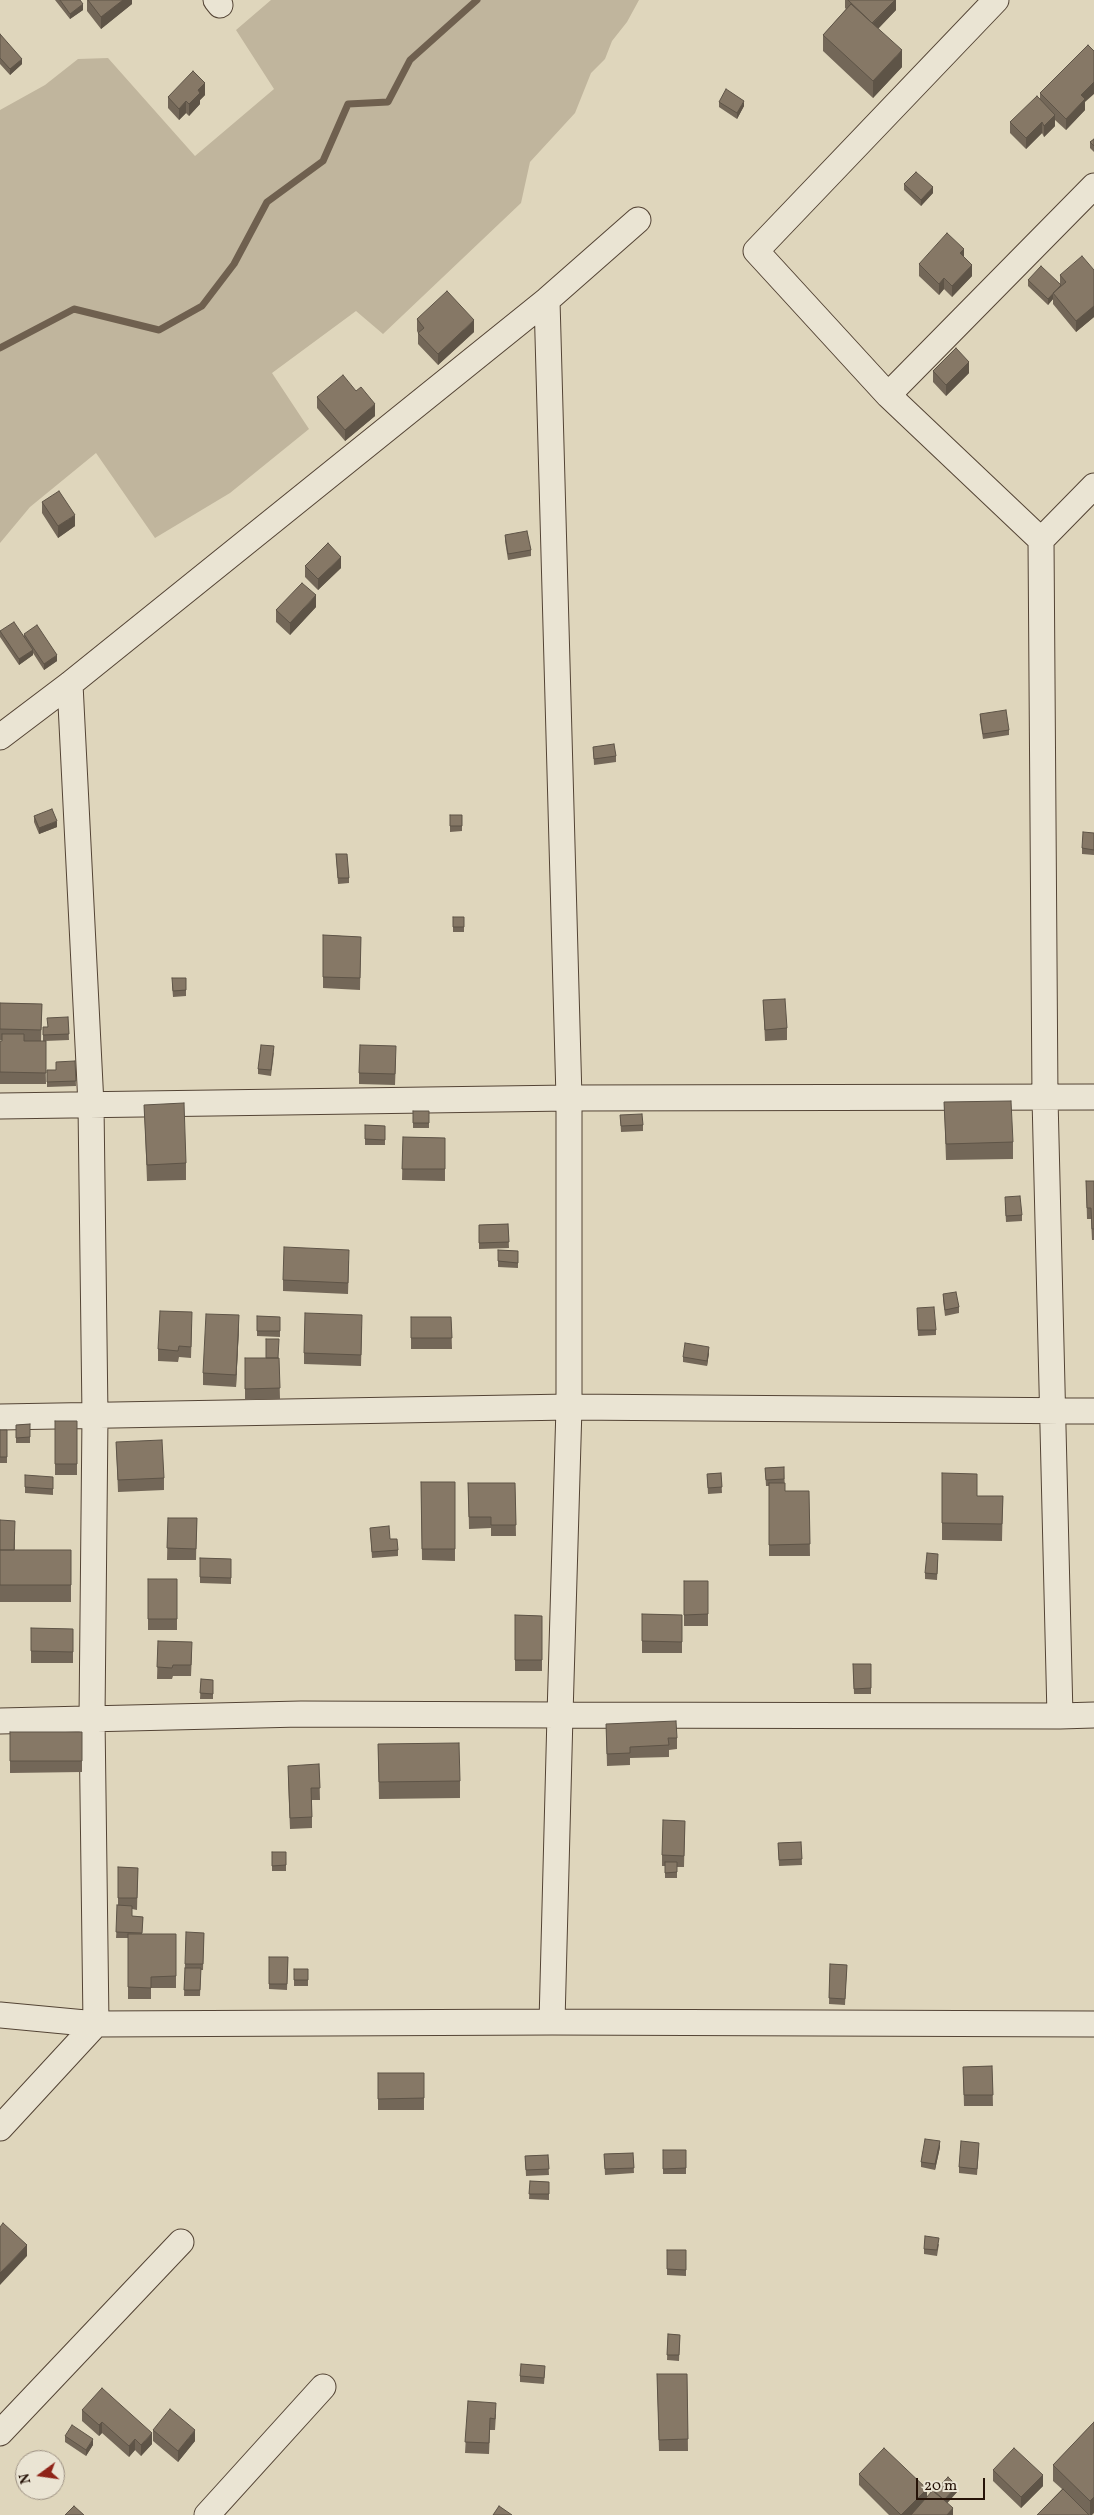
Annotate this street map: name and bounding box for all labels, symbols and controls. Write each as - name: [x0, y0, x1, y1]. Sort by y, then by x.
- north arrow: [15, 2450, 65, 2500]
- scale bar: [919, 2468, 988, 2500]
- text: N: [15, 2471, 36, 2486]
- text: 20 m: [924, 2476, 957, 2497]

